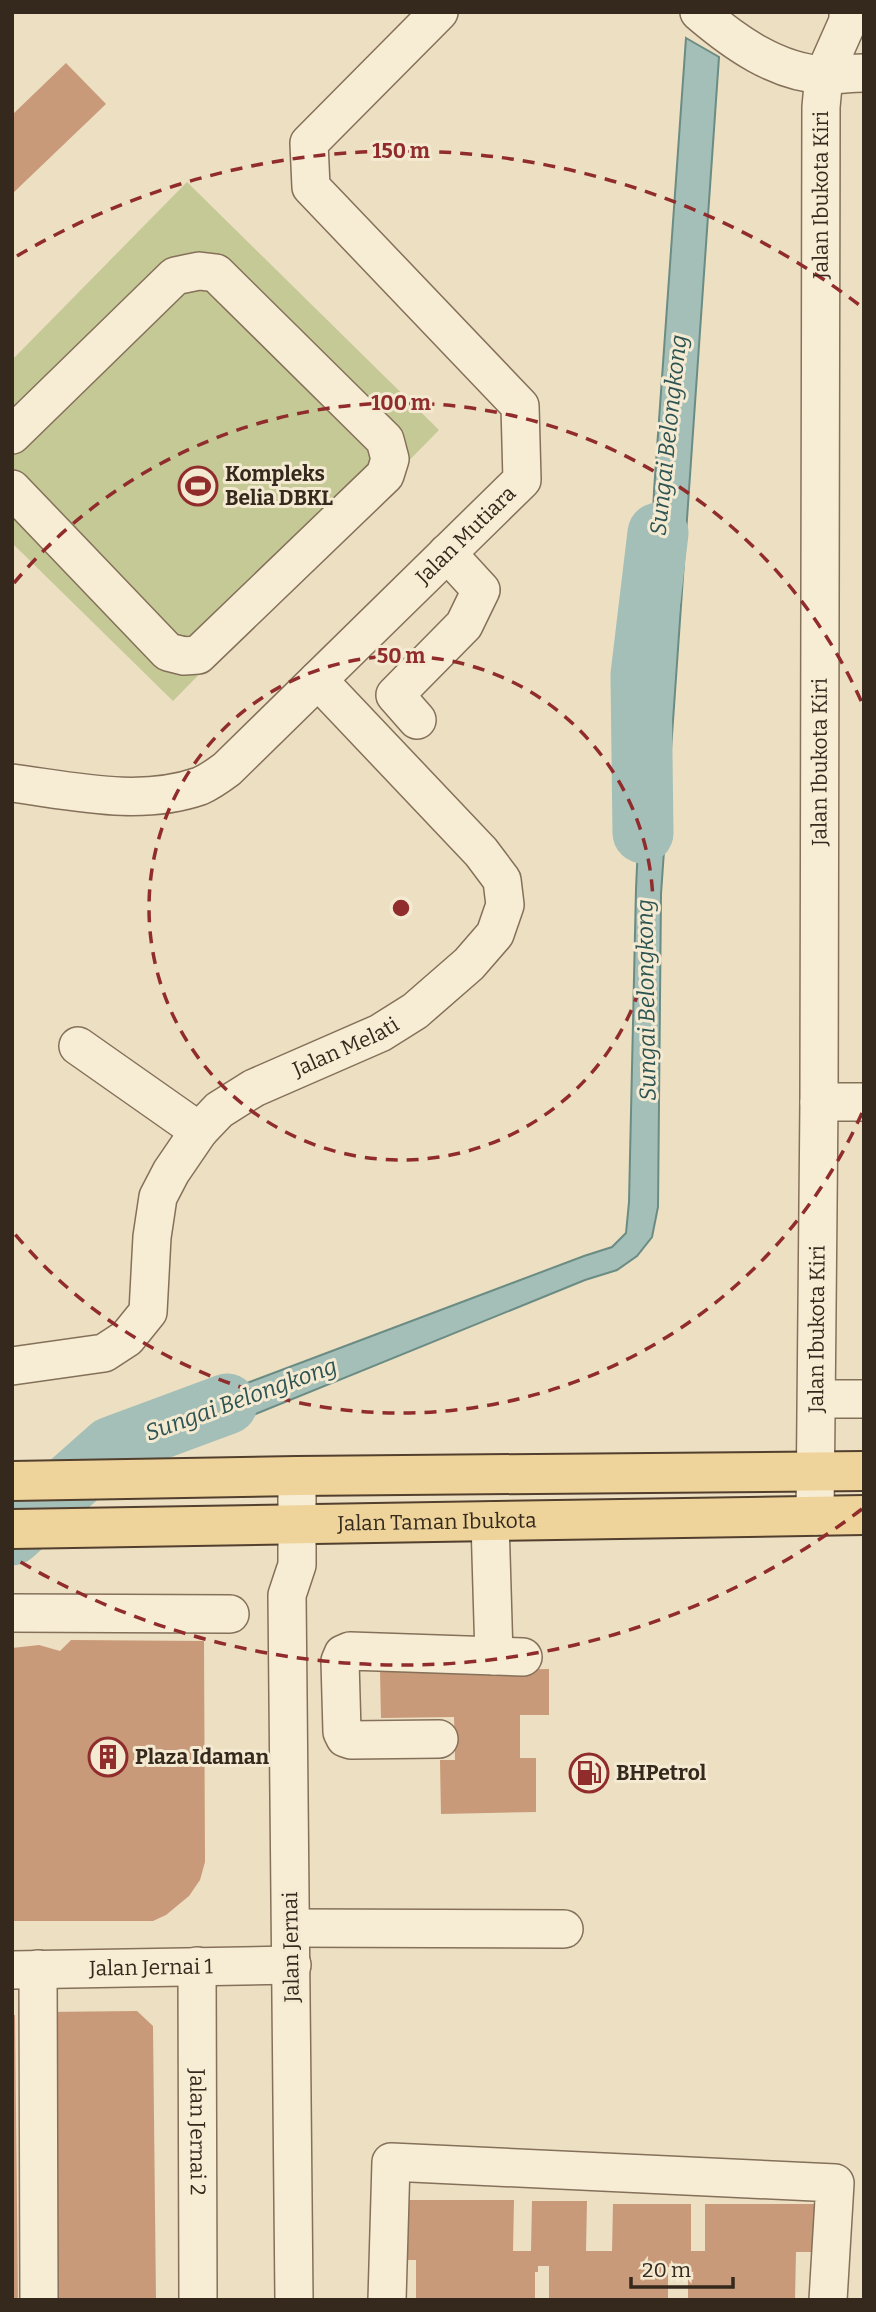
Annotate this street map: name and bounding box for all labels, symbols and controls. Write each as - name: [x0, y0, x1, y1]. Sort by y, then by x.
- street label: Jalan Ibukota Kiri: [808, 111, 834, 280]
- text: 150 m: [372, 138, 430, 164]
- water label: Sungai Belongkong: [644, 333, 692, 537]
- text: 100 m: [371, 390, 431, 416]
- place label: Kompleks Belia DBKL: [225, 461, 333, 511]
- sports icon: Kompleks Belia DBKL: [177, 465, 219, 507]
- street label: Jalan Mutiara: [410, 480, 521, 591]
- text: 50 m: [377, 643, 425, 669]
- street label: Jalan Ibukota Kiri: [807, 678, 833, 847]
- centre of rings: [389, 896, 413, 920]
- water label: Sungai Belongkong: [630, 899, 662, 1101]
- street label: Jalan Melati: [288, 1011, 404, 1083]
- street label: Jalan Ibukota Kiri: [803, 1245, 831, 1414]
- water label: Sungai Belongkong: [141, 1351, 341, 1447]
- street label: Jalan Taman Ibukota: [336, 1507, 537, 1537]
- building icon: Plaza Idaman: [87, 1736, 129, 1778]
- place label: Plaza Idaman: [135, 1744, 270, 1770]
- fuel station icon: BHPetrol: [568, 1752, 610, 1794]
- place label: BHPetrol: [616, 1760, 707, 1786]
- street label: Jalan Jernai: [277, 1891, 305, 2004]
- street label: Jalan Jernai 1: [88, 1953, 214, 1982]
- street label: Jalan Jernai 2: [184, 2068, 211, 2195]
- scale bar: [631, 2246, 732, 2290]
- text: 20 m: [642, 2257, 691, 2283]

